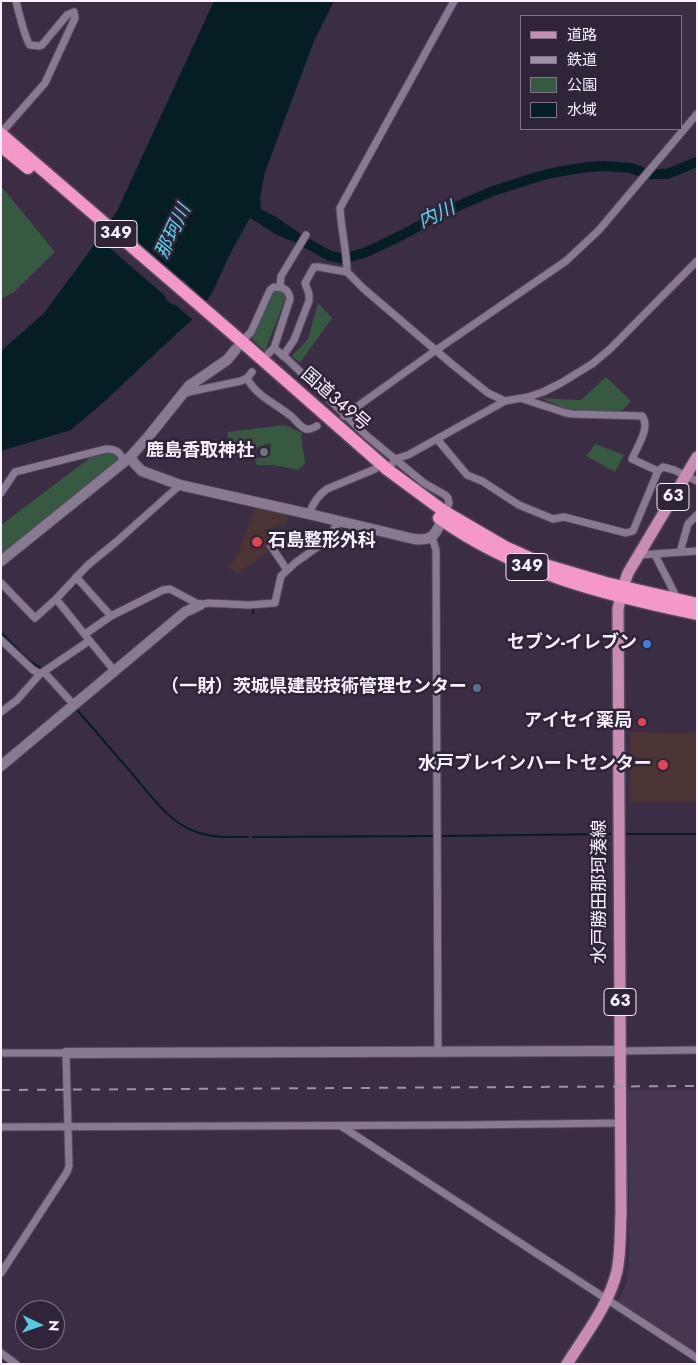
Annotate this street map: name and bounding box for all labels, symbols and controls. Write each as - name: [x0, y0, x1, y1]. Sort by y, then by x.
- legend: [520, 15, 683, 130]
- text: 道路: [567, 24, 597, 46]
- text: 鉄道: [567, 49, 597, 71]
- text: 公園: [567, 74, 597, 96]
- text: 水域: [567, 99, 597, 121]
- water label: 内川: [415, 198, 459, 234]
- water label: 那珂川: [152, 201, 196, 263]
- road number: 349: [95, 220, 137, 248]
- street label: 国道349号: [296, 364, 374, 436]
- place label: 鹿島香取神社: [146, 441, 254, 463]
- marker: 鹿島香取神社: [258, 446, 270, 458]
- road number: 63: [657, 484, 689, 511]
- place label: 石島整形外科: [268, 531, 376, 553]
- marker: 石島整形外科: [250, 535, 264, 549]
- road number: 349: [506, 554, 548, 580]
- place label: セブン-イレブン: [507, 633, 637, 655]
- marker: セブン-イレブン: [641, 638, 653, 650]
- place label: （一財）茨城県建設技術管理センター: [161, 677, 467, 699]
- marker: （一財）茨城県建設技術管理センター: [471, 682, 483, 694]
- place label: アイセイ薬局: [524, 711, 632, 733]
- marker: アイセイ薬局: [636, 716, 648, 728]
- place label: 水戸ブレインハートセンター: [418, 754, 652, 776]
- marker: 水戸ブレインハートセンター: [656, 758, 670, 772]
- street label: 水戸勝田那珂湊線: [590, 820, 612, 964]
- road number: 63: [604, 989, 636, 1016]
- north arrow: [15, 1300, 65, 1350]
- text: N: [44, 1320, 64, 1332]

